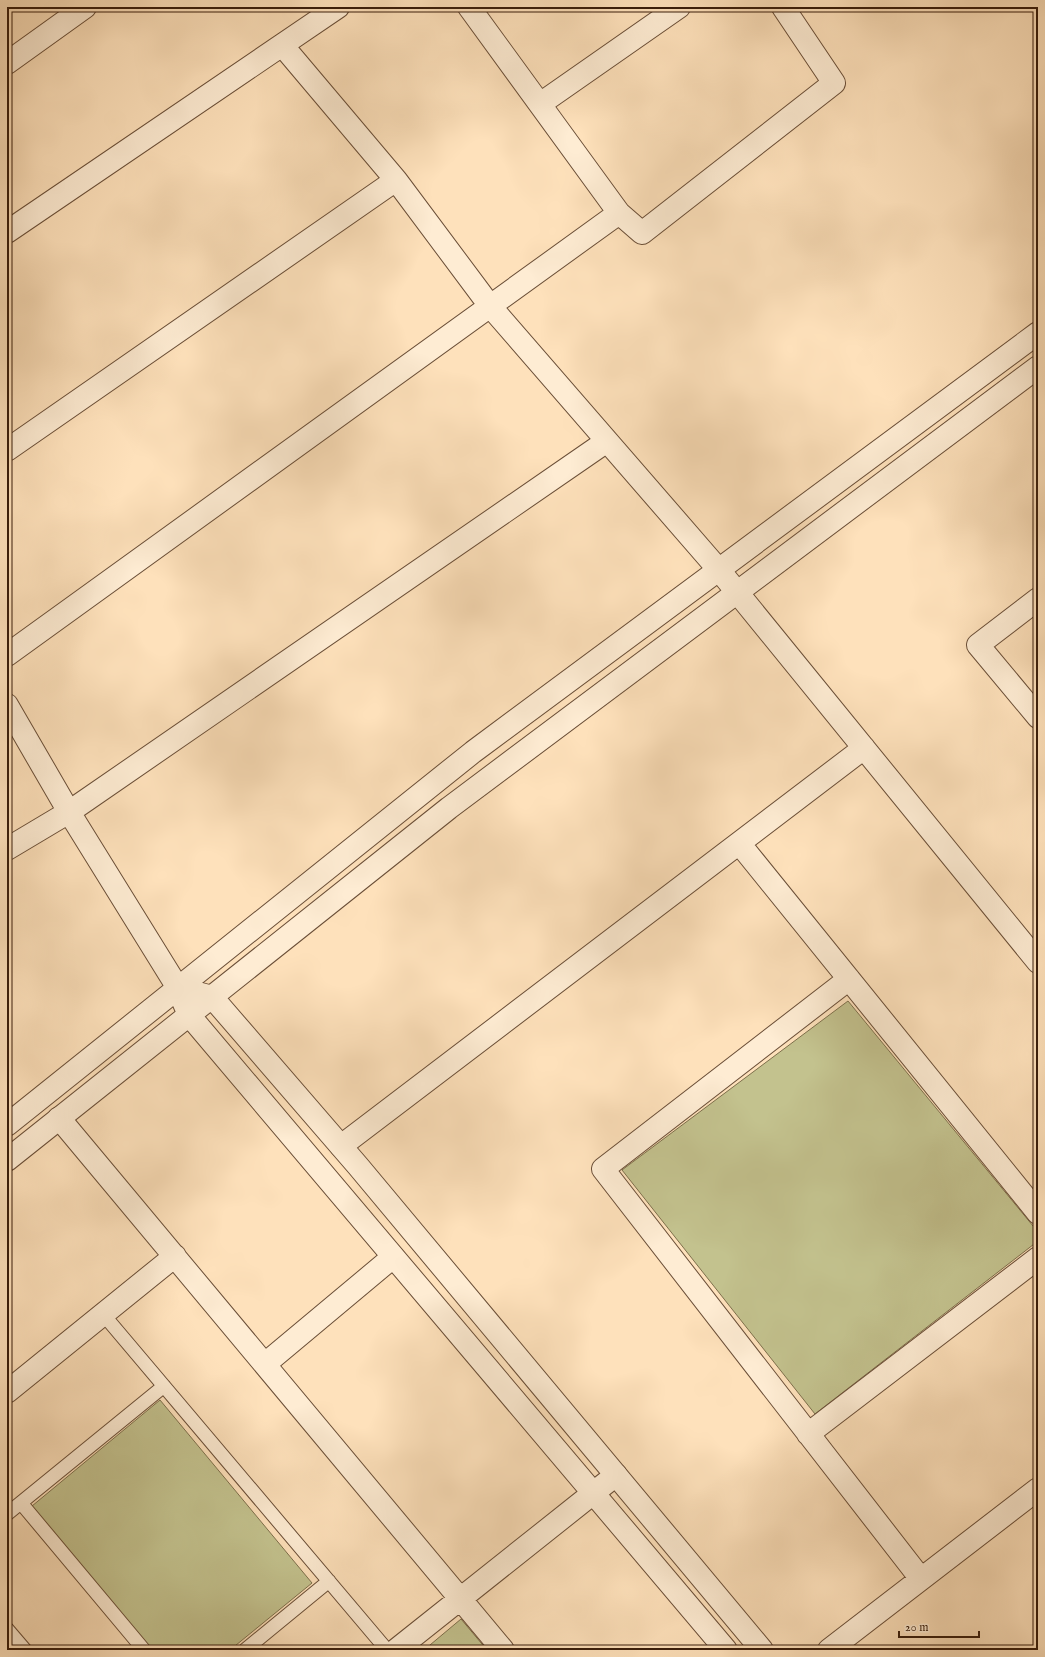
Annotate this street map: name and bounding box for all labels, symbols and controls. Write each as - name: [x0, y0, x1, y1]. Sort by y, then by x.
- scale bar: [899, 1613, 979, 1639]
- text: 20 m: [905, 1620, 928, 1635]

